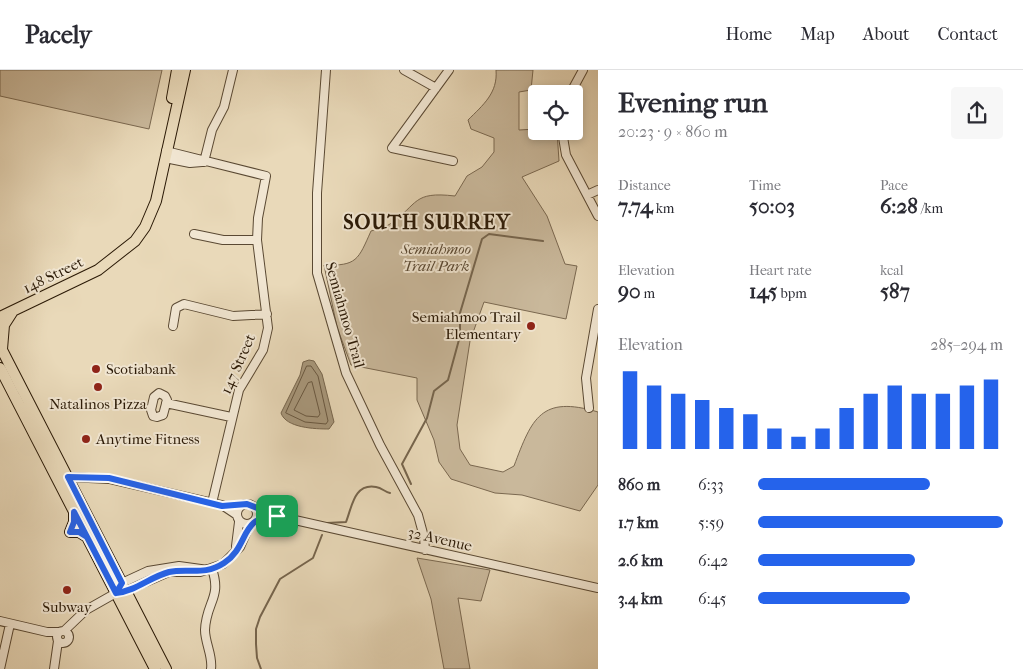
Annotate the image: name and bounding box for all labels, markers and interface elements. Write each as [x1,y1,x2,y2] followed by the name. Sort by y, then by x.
[25,21,92,49] text: Pacely
[725,24,772,45] text: Home
[800,24,835,45] text: Map
[863,24,909,45] text: About
[937,24,998,45] text: Contact
[528,85,583,140] map controls
[528,85,583,140] button: locate
[618,86,768,119] text: Evening run
[951,87,1003,139] button: share
[618,122,728,141] text: 20:23 · 9 × 860 m
[618,177,671,194] text: Distance
[749,177,781,194] text: Time
[880,177,908,194] text: Pace
[618,194,653,218] text: 7.74
[749,194,795,218] text: 50:03
[880,194,918,218] text: 6:28
[653,200,674,217] text: km
[918,200,943,217] text: /km
[343,211,511,234] district label: SOUTH SURREY
[400,240,471,275] park label: Semiahmoo Trail Park
[20,252,87,297] street label: 148 Street
[321,260,369,370] street label: Semiahmoo Trail
[618,262,675,279] text: Elevation
[749,262,812,279] text: Heart rate
[880,262,904,279] text: kcal
[618,279,641,303] text: 90
[749,279,777,303] text: 145
[880,279,910,303] text: 587
[641,285,655,302] text: m
[777,285,807,302] text: bpm
[412,308,522,343] place label: Semiahmoo Trail Elementary
[525,320,537,332] marker: Semiahmoo Trail Elementary
[217,331,259,397] street label: 147 Street
[618,335,683,354] text: Elevation
[930,335,1003,354] text: 285–294 m
[106,360,176,378] place label: Scotiabank
[90,363,102,375] marker: Scotiabank
[92,381,104,393] marker: Natalinos Pizza
[49,395,148,413] place label: Natalinos Pizza
[95,430,200,448] place label: Anytime Fitness
[80,433,92,445] marker: Anytime Fitness
[618,475,660,494] text: 860 m
[698,475,724,494] text: 6:33
[256,495,298,537] pin
[263,502,291,530] icon: arrive
[618,513,659,532] text: 1.7 km
[698,513,724,532] text: 5:59
[406,523,474,555] street label: 32 Avenue
[618,551,663,570] text: 2.6 km
[698,551,728,570] text: 6:42
[61,584,73,596] marker: Subway
[618,589,662,608] text: 3.4 km
[698,589,726,608] text: 6:45
[42,598,93,616] place label: Subway

